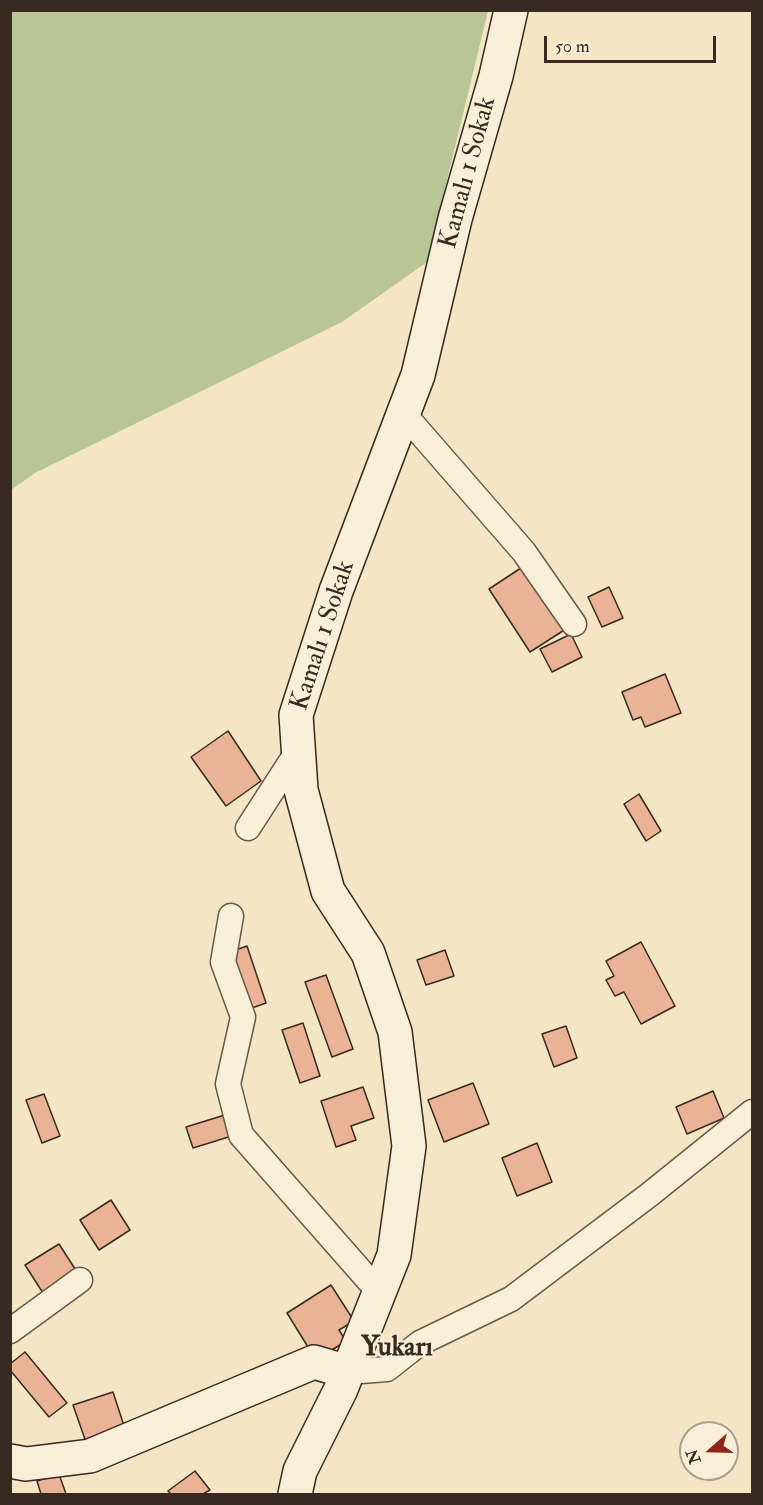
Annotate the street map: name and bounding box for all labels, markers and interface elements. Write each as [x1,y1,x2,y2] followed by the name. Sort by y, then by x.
[547,24,720,62] scale bar
[555,35,590,58] text: 50 m
[434,94,504,252] street label: Kamalı 1 Sokak
[285,557,363,715] street label: Kamalı 1 Sokak
[361,1333,433,1365] district label: Yukarı
[679,1421,739,1481] north arrow
[682,1446,706,1467] text: N

